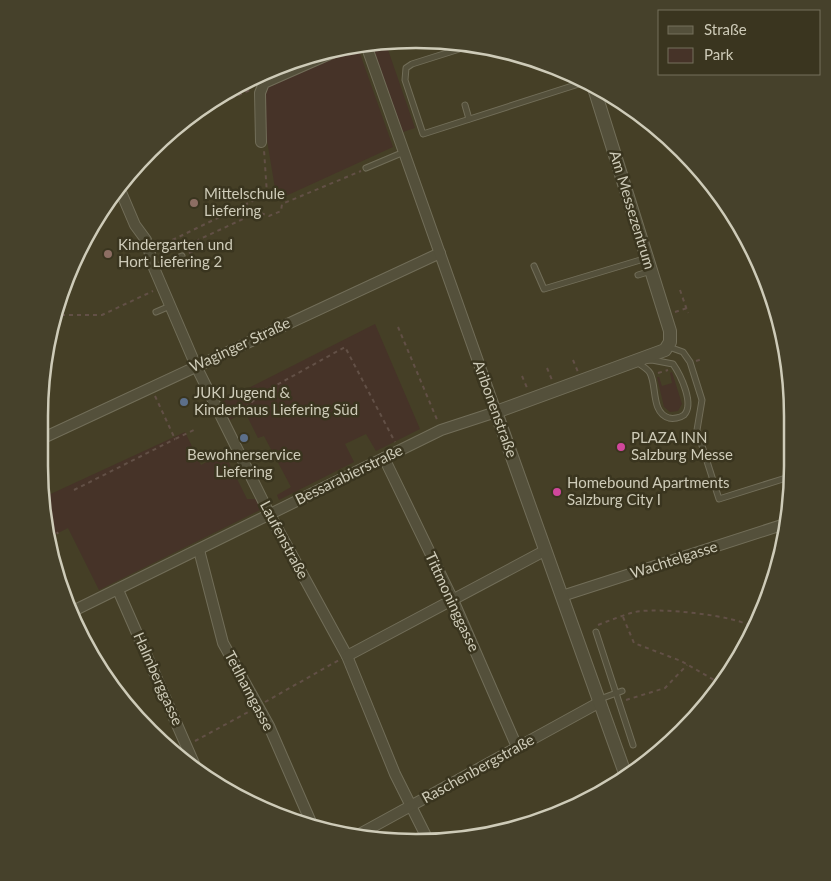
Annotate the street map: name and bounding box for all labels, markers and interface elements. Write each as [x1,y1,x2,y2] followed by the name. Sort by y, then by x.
[658,10,821,75] legend
[704,20,747,38] text: Straße
[704,45,734,63] text: Park
[606,148,660,271] street label: Am Messezentrum
[204,184,285,219] place label: Mittelschule Liefering
[188,197,200,209] marker: Mittelschule Liefering
[118,235,233,270] place label: Kindergarten und Hort Liefering 2
[102,248,114,260] marker: Kindergarten und Hort Liefering 2
[186,313,293,375] street label: Waginger Straße
[470,358,522,460] street label: Aribonenstraße
[194,383,358,418] place label: JUKI Jugend & Kinderhaus Liefering Süd
[178,396,190,408] marker: JUKI Jugend & Kinderhaus Liefering Süd
[631,428,733,463] place label: PLAZA INN Salzburg Messe
[238,432,250,444] marker: Bewohnerservice Liefering
[292,440,405,508] street label: Bessarabierstraße
[615,441,627,453] marker: PLAZA INN Salzburg Messe
[187,445,301,480] place label: Bewohnerservice Liefering
[567,473,730,508] place label: Homebound Apartments Salzburg City I
[551,486,563,498] marker: Homebound Apartments Salzburg City I
[257,497,313,582] street label: Laufenstraße
[628,536,720,582] street label: Wachtelgasse
[422,549,484,654] street label: Tittmoninggasse
[130,629,188,728] street label: Halmberggasse
[221,647,279,734] street label: Tetlhamgasse
[418,730,537,806] street label: Raschenbergstraße

